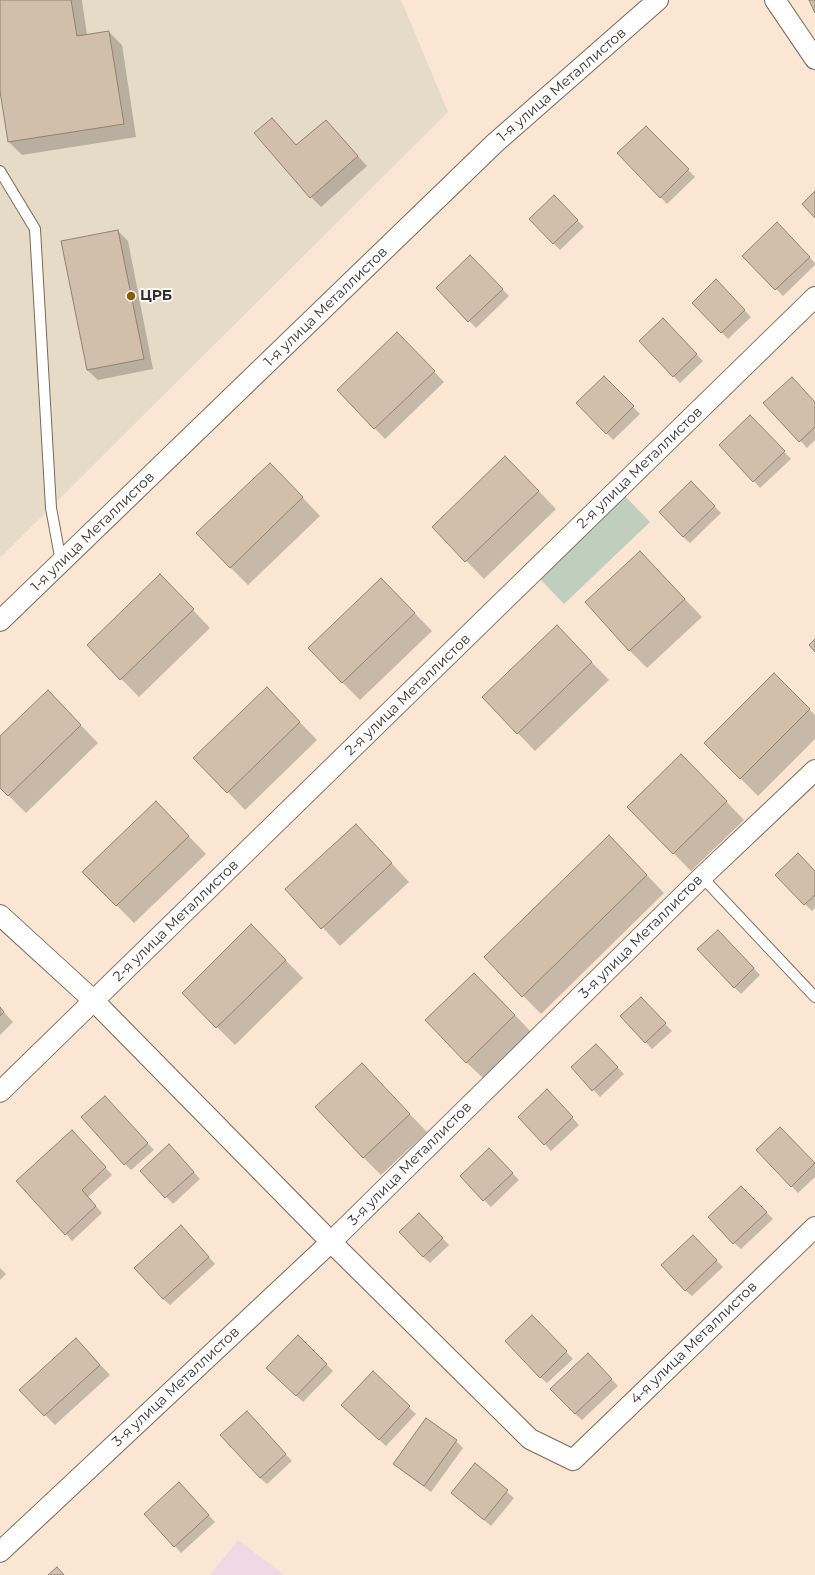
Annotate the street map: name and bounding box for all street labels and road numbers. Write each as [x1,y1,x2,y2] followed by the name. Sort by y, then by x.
[494,25,630,145] street label: 1-я улица Металлистов
[261,244,391,370] street label: 1-я улица Металлистов
[574,404,706,532] street label: 2-я улица Металлистов
[28,469,158,595] street label: 1-я улица Металлистов
[342,631,474,759] street label: 2-я улица Металлистов
[110,857,242,985] street label: 2-я улица Металлистов
[576,872,706,1002] street label: 3-я улица Металлистов
[345,1099,475,1229] street label: 3-я улица Металлистов
[627,1278,761,1408] street label: 4-я улица Металлистов
[109,1324,243,1450] street label: 3-я улица Металлистов

